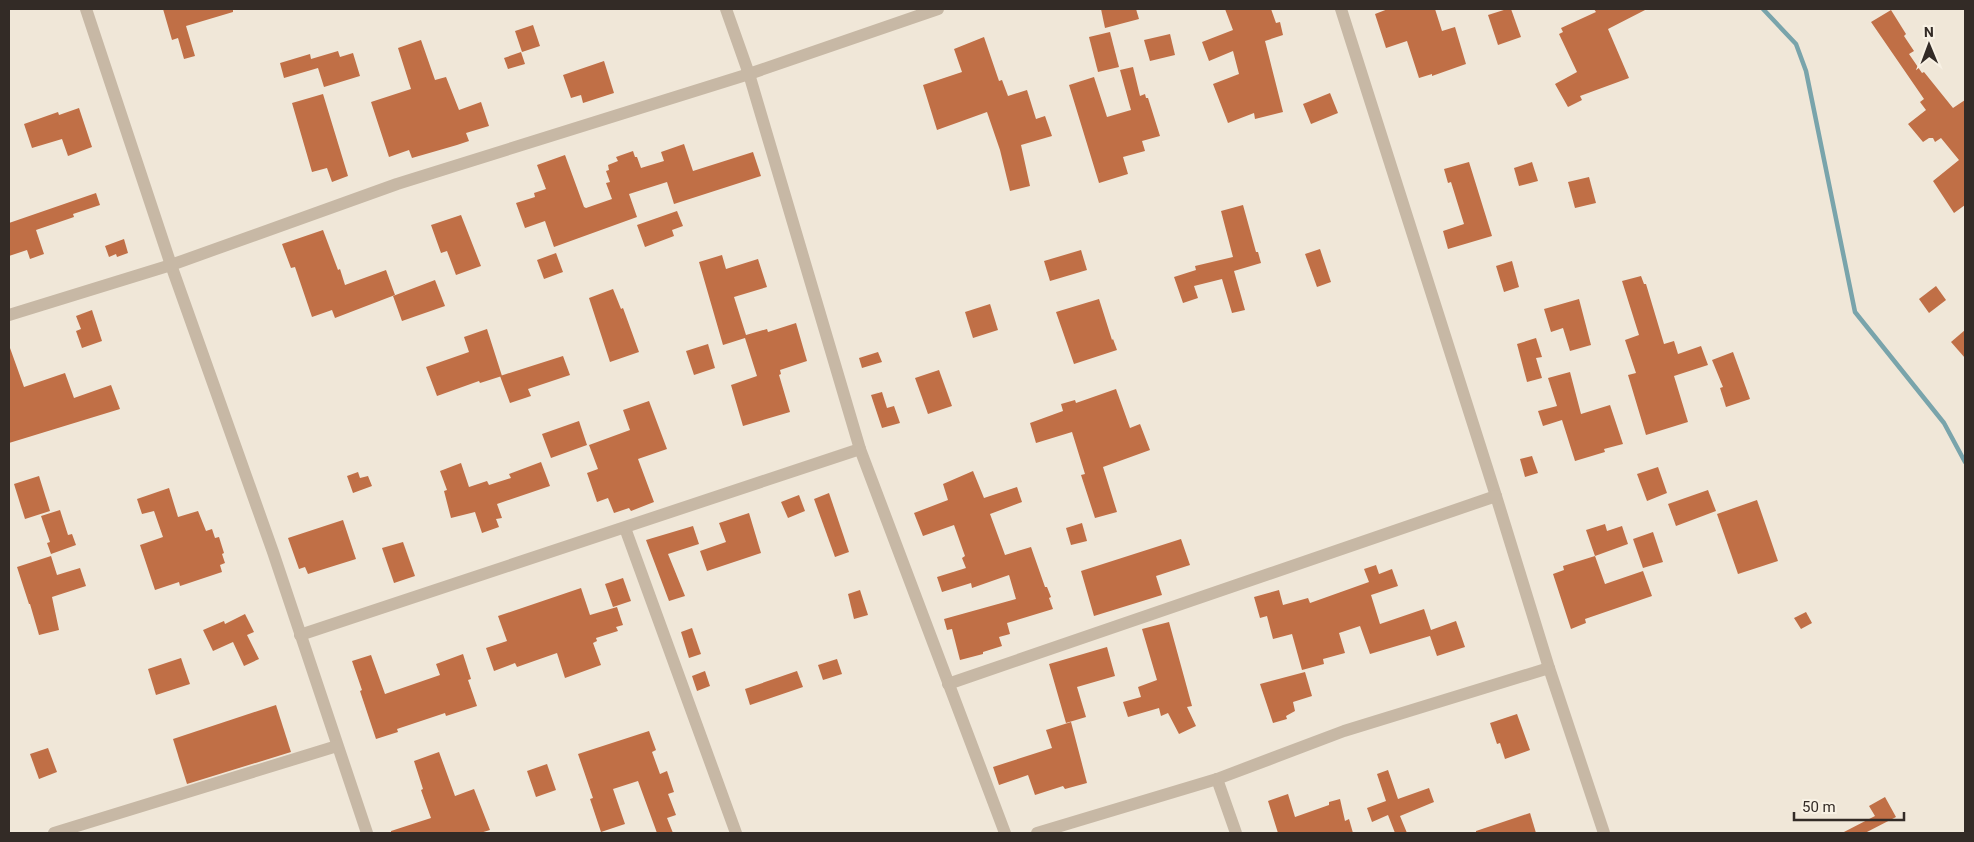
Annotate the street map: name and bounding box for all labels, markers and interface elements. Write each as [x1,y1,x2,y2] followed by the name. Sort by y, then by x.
[1904,20,1954,70] north arrow
[1924,24,1934,40] text: N
[1794,790,1904,822] scale bar
[1802,798,1836,816] text: 50 m

